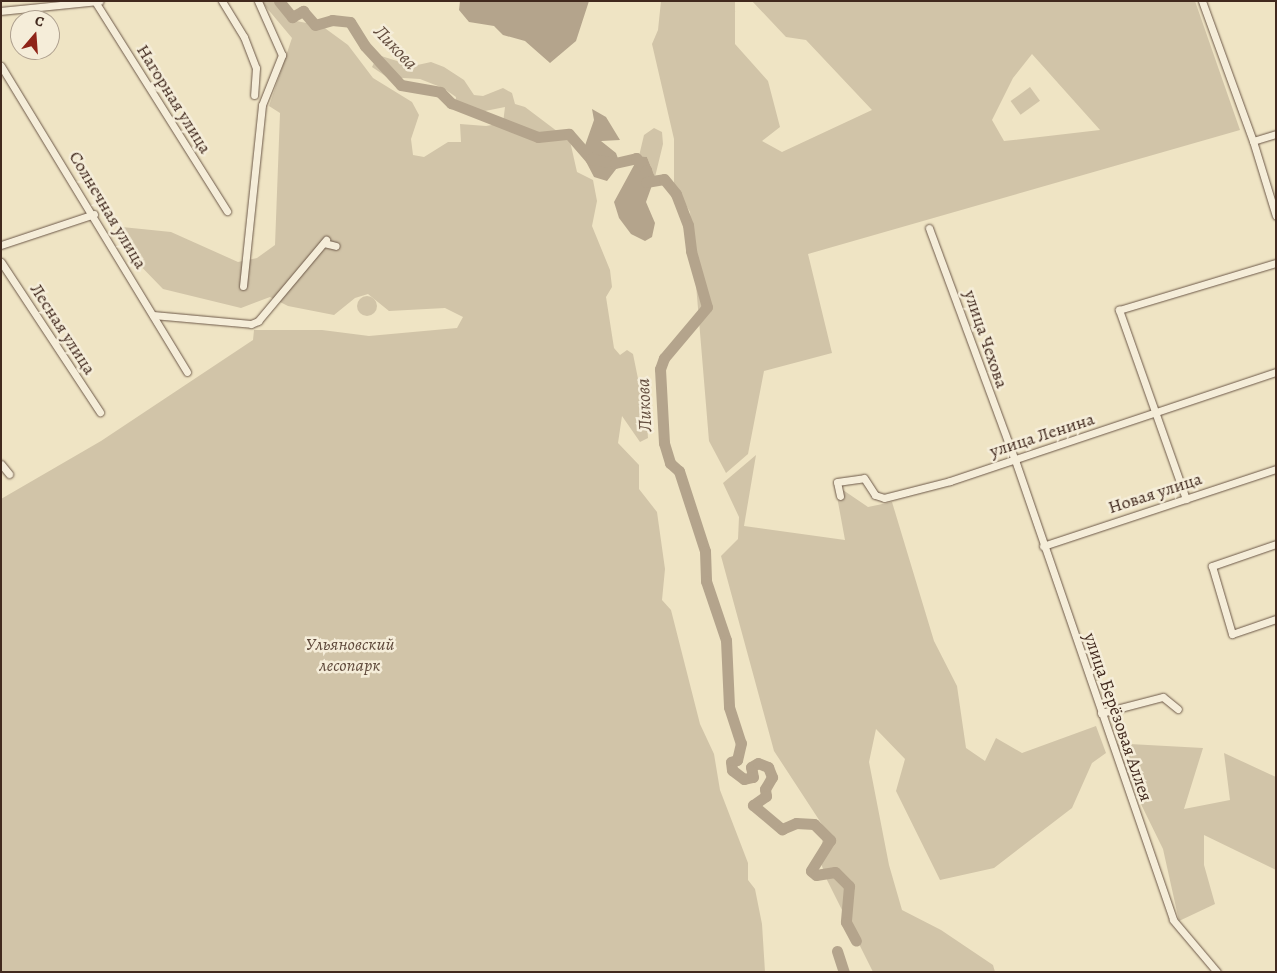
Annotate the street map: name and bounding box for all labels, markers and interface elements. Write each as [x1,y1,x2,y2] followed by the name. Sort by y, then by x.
[10,10,60,60] north arrow
[32,11,47,32] text: С
[368,21,422,75] water label: Ликова
[132,40,216,158] street label: Нагорная улица
[64,147,152,273] street label: Солнечная улица
[26,279,100,379] street label: Лесная улица
[959,287,1013,391] street label: улица Чехова
[632,378,658,432] water label: Ликова
[987,408,1097,462] street label: улица Ленина
[1105,468,1205,518] street label: Новая улица
[1079,630,1157,804] street label: улица Берёзовая Аллея
[306,634,394,676] park label: Ульяновский лесопарк

